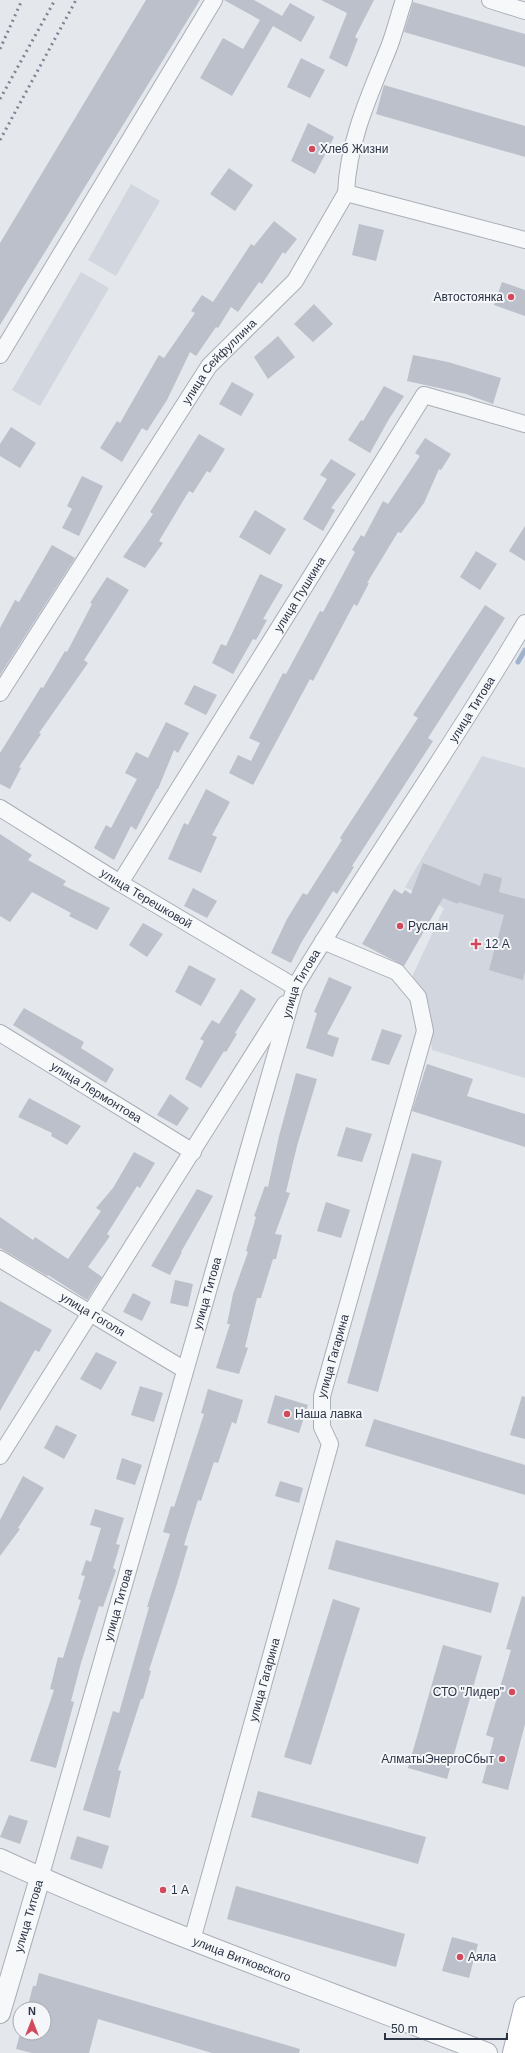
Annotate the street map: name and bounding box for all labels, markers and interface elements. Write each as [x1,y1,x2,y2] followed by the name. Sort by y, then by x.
[320,142,388,156] place label: Хлеб Жизни
[307,144,317,154] marker: Хлеб Жизни
[434,290,503,304] place label: Автостоянка
[506,292,516,302] marker: Автостоянка
[179,316,260,407] street label: улица Сейфуллина
[271,554,329,635] street label: улица Пушкина
[446,674,498,745] street label: улица Титова
[98,866,195,931] street label: улица Терешковой
[408,919,448,933] place label: Руслан
[395,921,405,931] marker: Руслан
[485,937,510,951] place label: 12 А
[470,938,482,950] marker: 12 А
[279,947,323,1020] street label: улица Титова
[48,1059,144,1126] street label: улица Лермонтова
[190,1255,224,1331] street label: улица Титова
[58,1290,127,1339] street label: улица Гоголя
[315,1312,352,1400] street label: улица Гагарина
[295,1407,363,1421] place label: Наша лавка
[282,1409,292,1419] marker: Наша лавка
[101,1567,135,1643] street label: улица Титова
[246,1636,283,1723] street label: улица Гагарина
[433,1685,504,1699] place label: СТО "Лидер"
[507,1687,517,1697] marker: СТО "Лидер"
[381,1752,494,1766] place label: АлматыЭнергоСбыт
[497,1754,507,1764] marker: АлматыЭнергоСбыт
[11,1878,46,1954] street label: улица Титова
[171,1883,189,1897] place label: 1 А
[158,1885,168,1895] marker: 1 А
[191,1934,293,1985] street label: улица Витковского
[468,1950,497,1964] place label: Аяла
[455,1952,465,1962] marker: Аяла
[12,2001,52,2041] north arrow
[28,2005,36,2017] text: N
[385,2015,507,2041] scale bar
[391,2022,418,2036] text: 50 m

